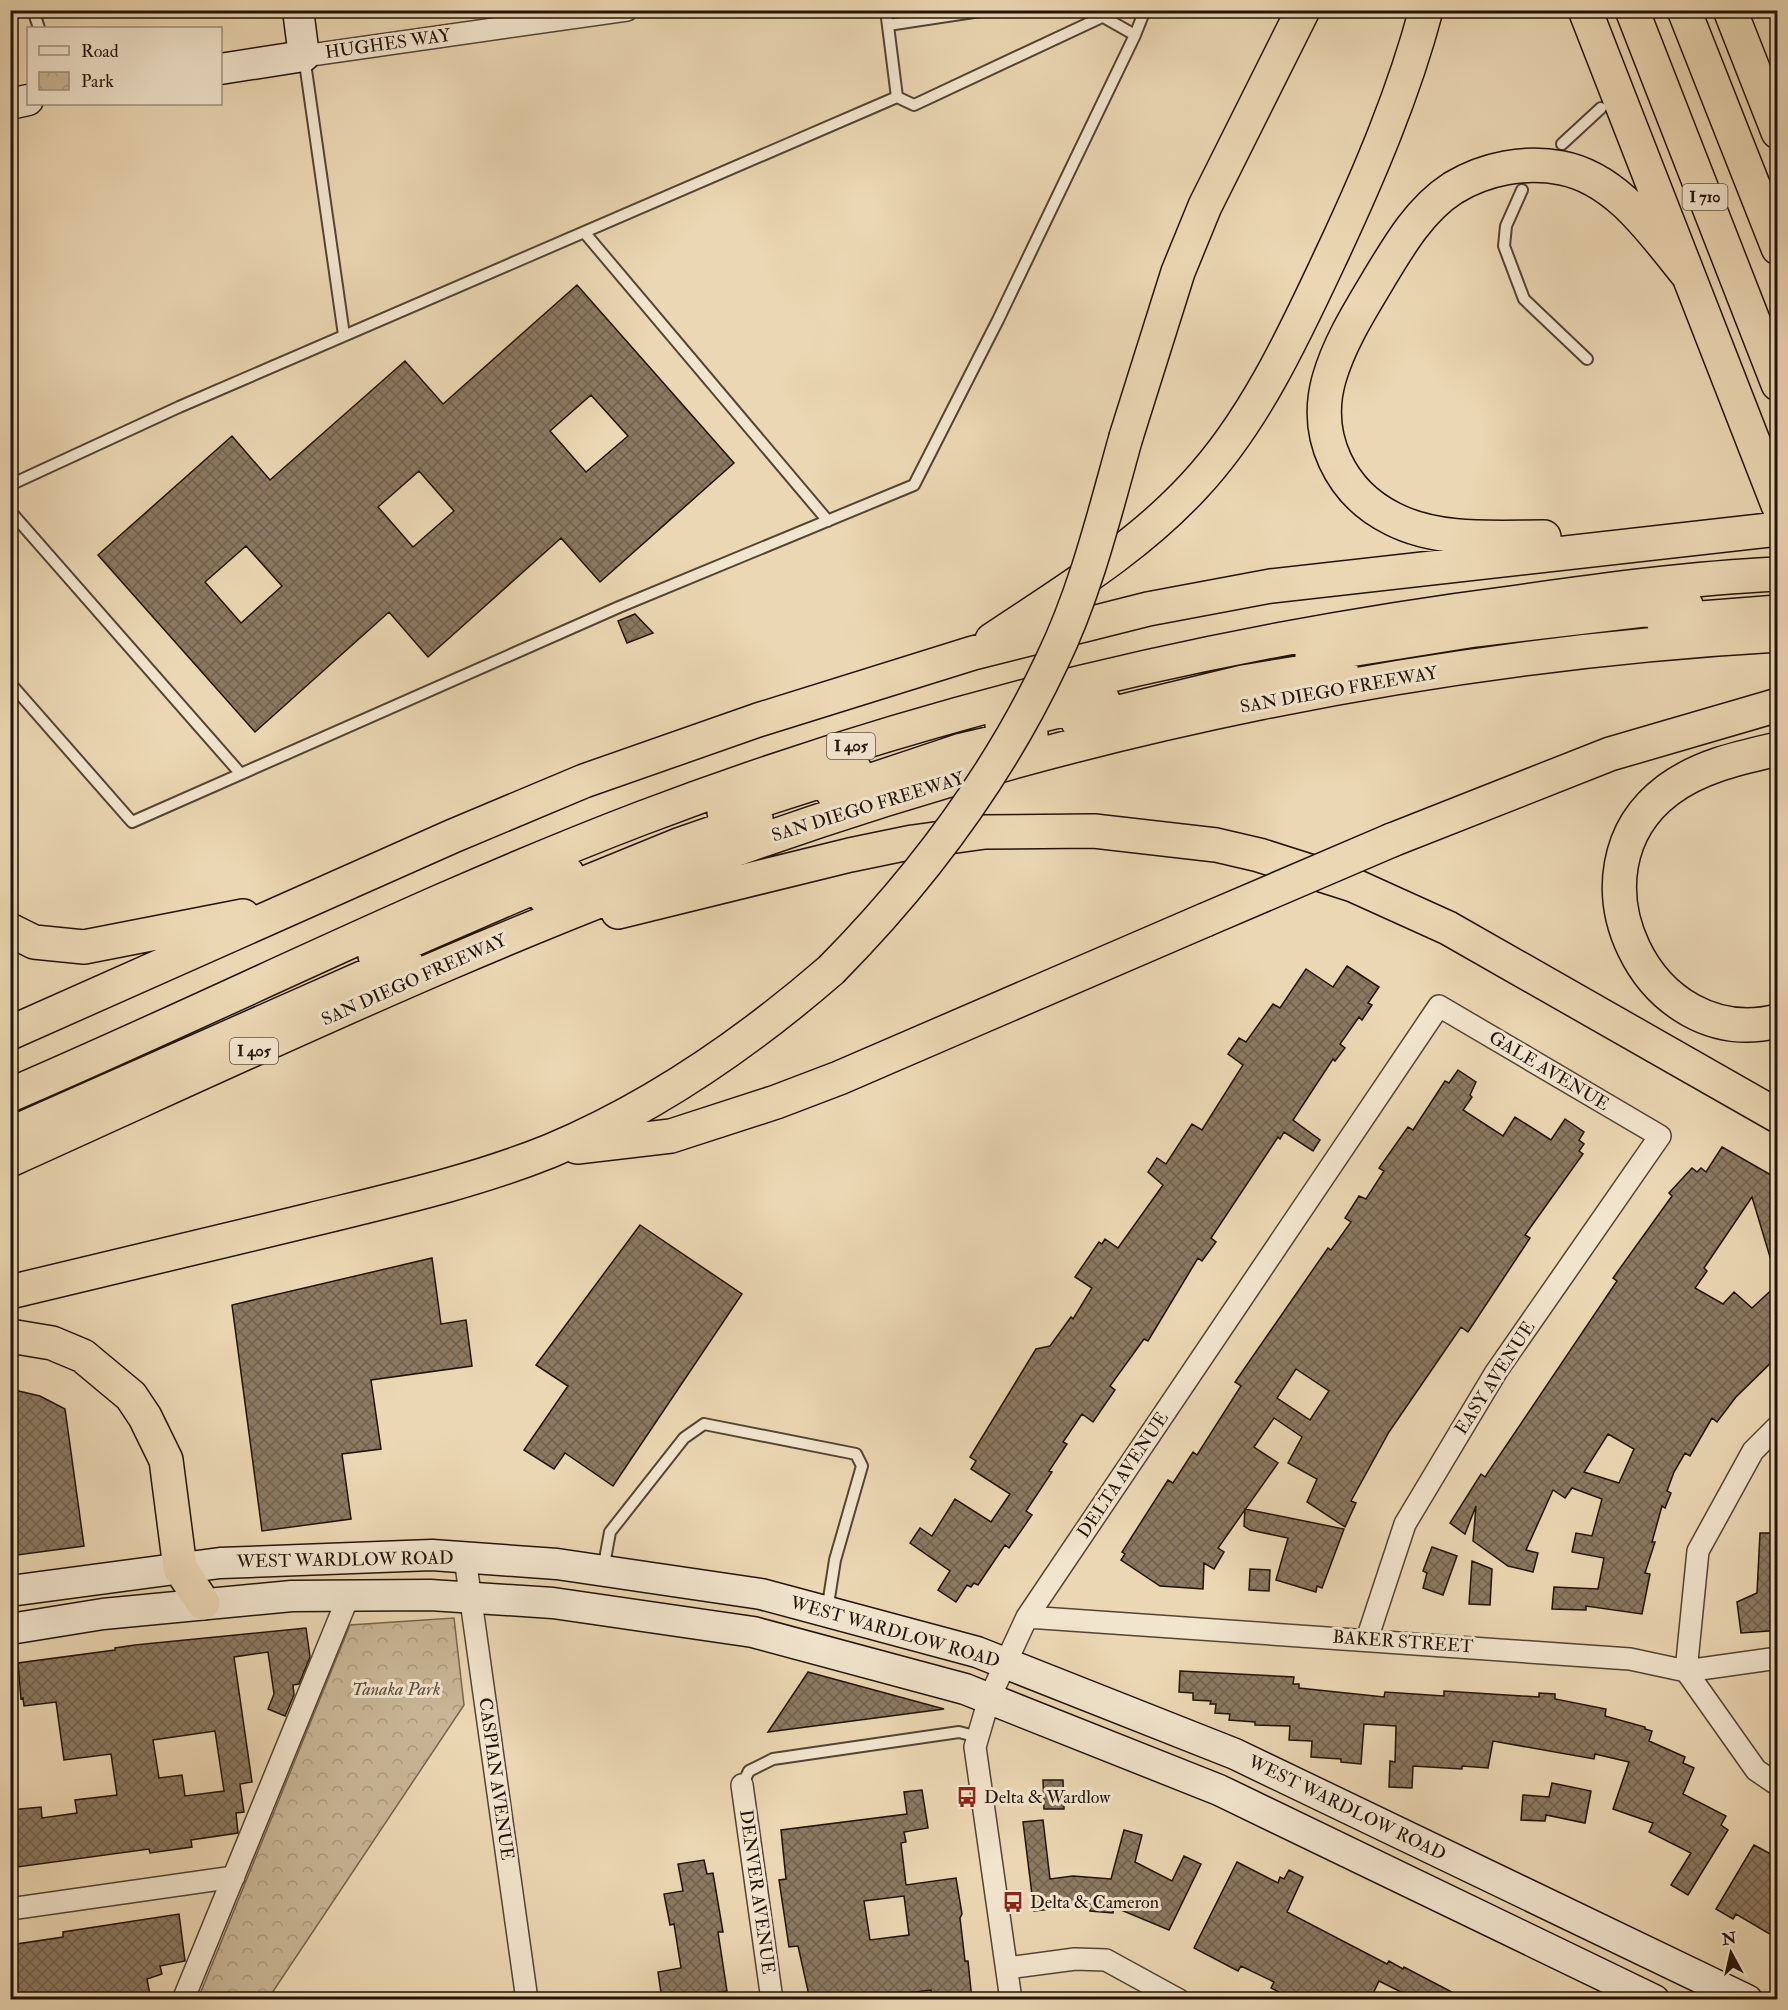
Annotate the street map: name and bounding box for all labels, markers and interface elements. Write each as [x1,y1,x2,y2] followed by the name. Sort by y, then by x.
[324,24,453,64] street label: HUGHES WAY
[27,27,222,105] legend
[81,40,119,63] text: Road
[81,70,114,93] text: Park
[1682,184,1728,210] road number: I 710
[1238,661,1440,719] street label: SAN DIEGO FREEWAY
[827,733,875,759] road number: I 405
[769,767,968,847] street label: SAN DIEGO FREEWAY
[318,929,511,1031] street label: SAN DIEGO FREEWAY
[1485,1026,1613,1116] street label: GALE AVENUE
[230,1038,278,1064] road number: I 405
[1450,1317,1540,1439] street label: EASY AVENUE
[1072,1407,1174,1543] street label: DELTA AVENUE
[235,1547,454,1573] street label: WEST WARDLOW ROAD
[787,1591,1002,1673] street label: WEST WARDLOW ROAD
[1332,1626,1475,1658] street label: BAKER STREET
[352,1678,440,1701] park label: Tanaka Park
[473,1696,519,1862] street label: CASPIAN AVENUE
[1244,1750,1450,1866] street label: WEST WARDLOW ROAD
[955,1785,979,1809] bus stop icon: Delta & Wardlow
[984,1786,1111,1809] place label: Delta & Wardlow
[734,1808,780,1976] street label: DENVER AVENUE
[1001,1890,1025,1914] bus stop icon: Delta & Cameron
[1030,1891,1159,1914] place label: Delta & Cameron
[1701,1923,1761,1983] north arrow
[1720,1928,1738,1950] text: N

